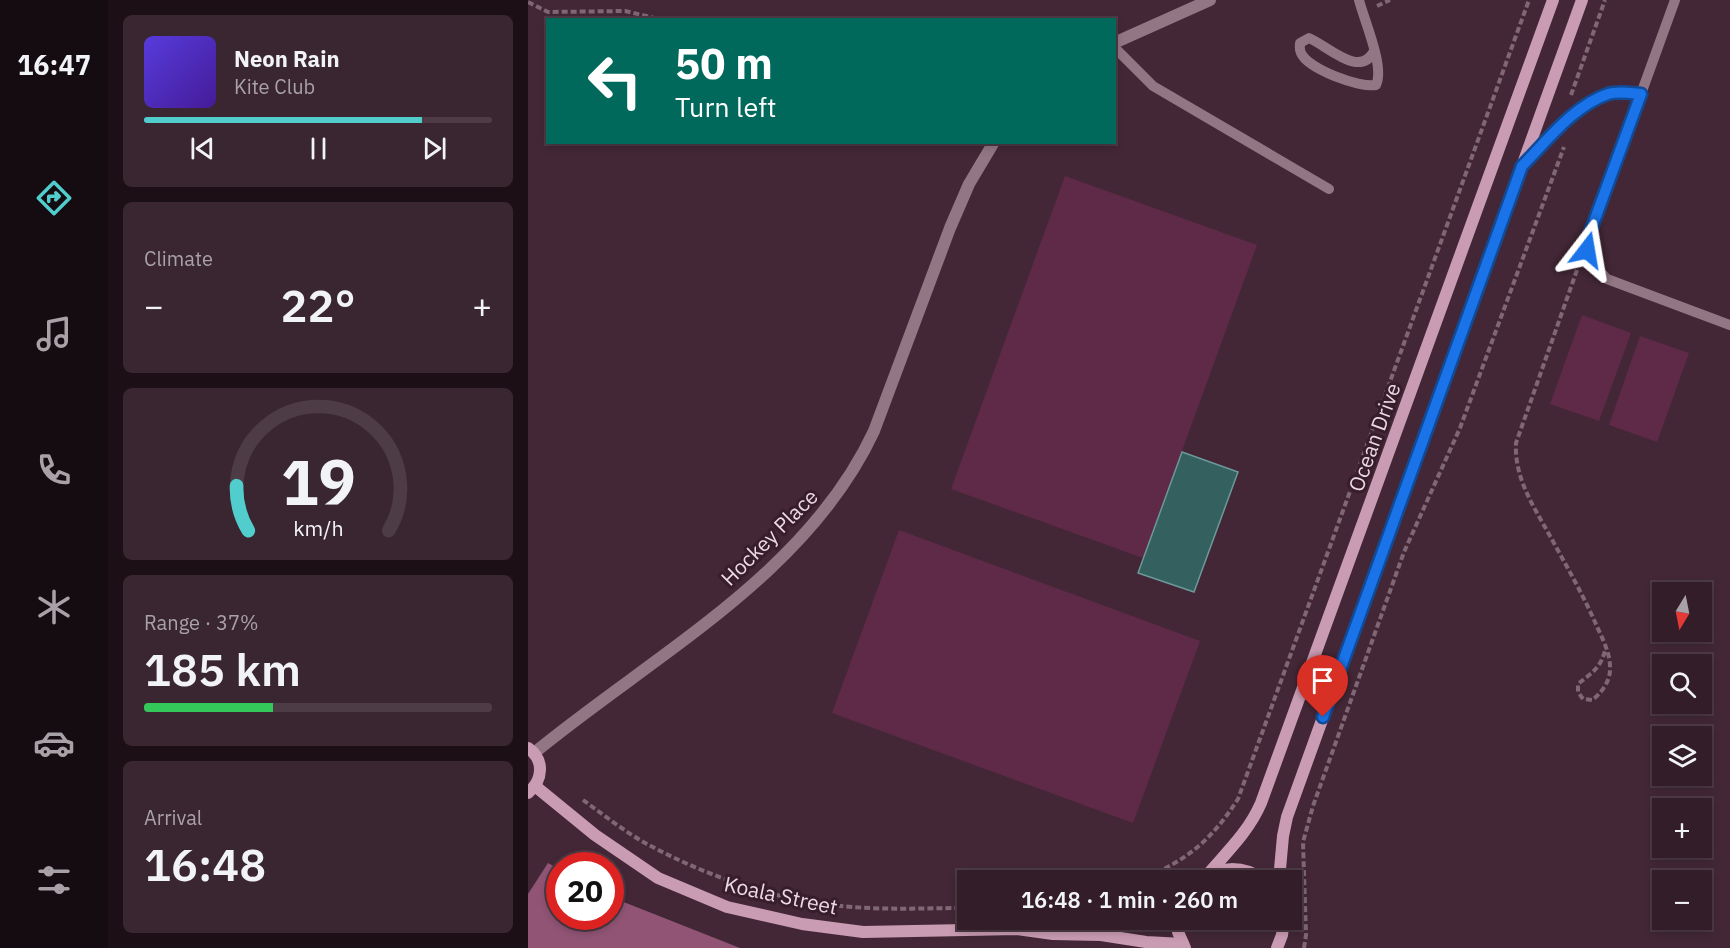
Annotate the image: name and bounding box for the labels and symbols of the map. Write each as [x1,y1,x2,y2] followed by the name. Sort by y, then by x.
[1555,218,1619,282] position arrow
[1341,379,1407,495] street label: Ocean Drive
[714,482,824,592] street label: Hockey Place
[1652,582,1712,642] north arrow
[1297,655,1348,717] pin
[546,852,624,930] speed limit sign: 20
[722,869,840,921] street label: Koala Street

